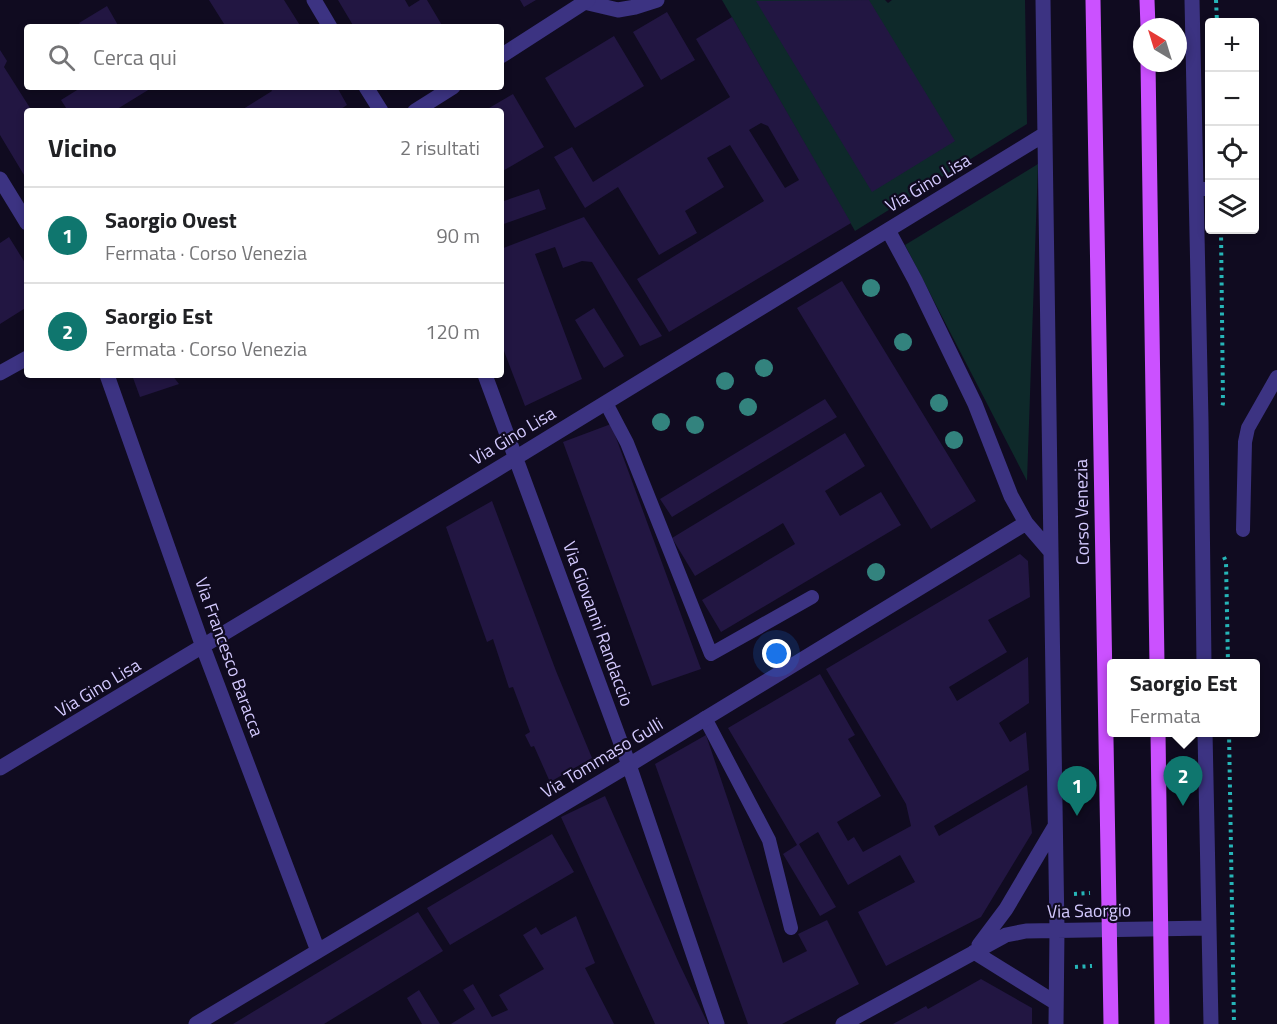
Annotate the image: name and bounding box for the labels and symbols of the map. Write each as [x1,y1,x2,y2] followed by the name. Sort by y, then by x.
[1133,18,1187,72] north arrow
[880,146,976,219] street label: Via Gino Lisa
[465,399,561,472] street label: Via Gino Lisa
[1067,459,1096,565] street label: Corso Venezia
[556,538,641,710] street label: Via Giovanni Randaccio
[188,573,271,740] street label: Via Francesco Baracca
[762,639,791,668] your location
[50,651,146,724] street label: Via Gino Lisa
[535,710,668,805] street label: Via Tommaso Gulli
[1164,756,1202,806] pin: 2
[1058,766,1096,816] pin: 1
[1047,896,1131,925] street label: Via Saorgio

